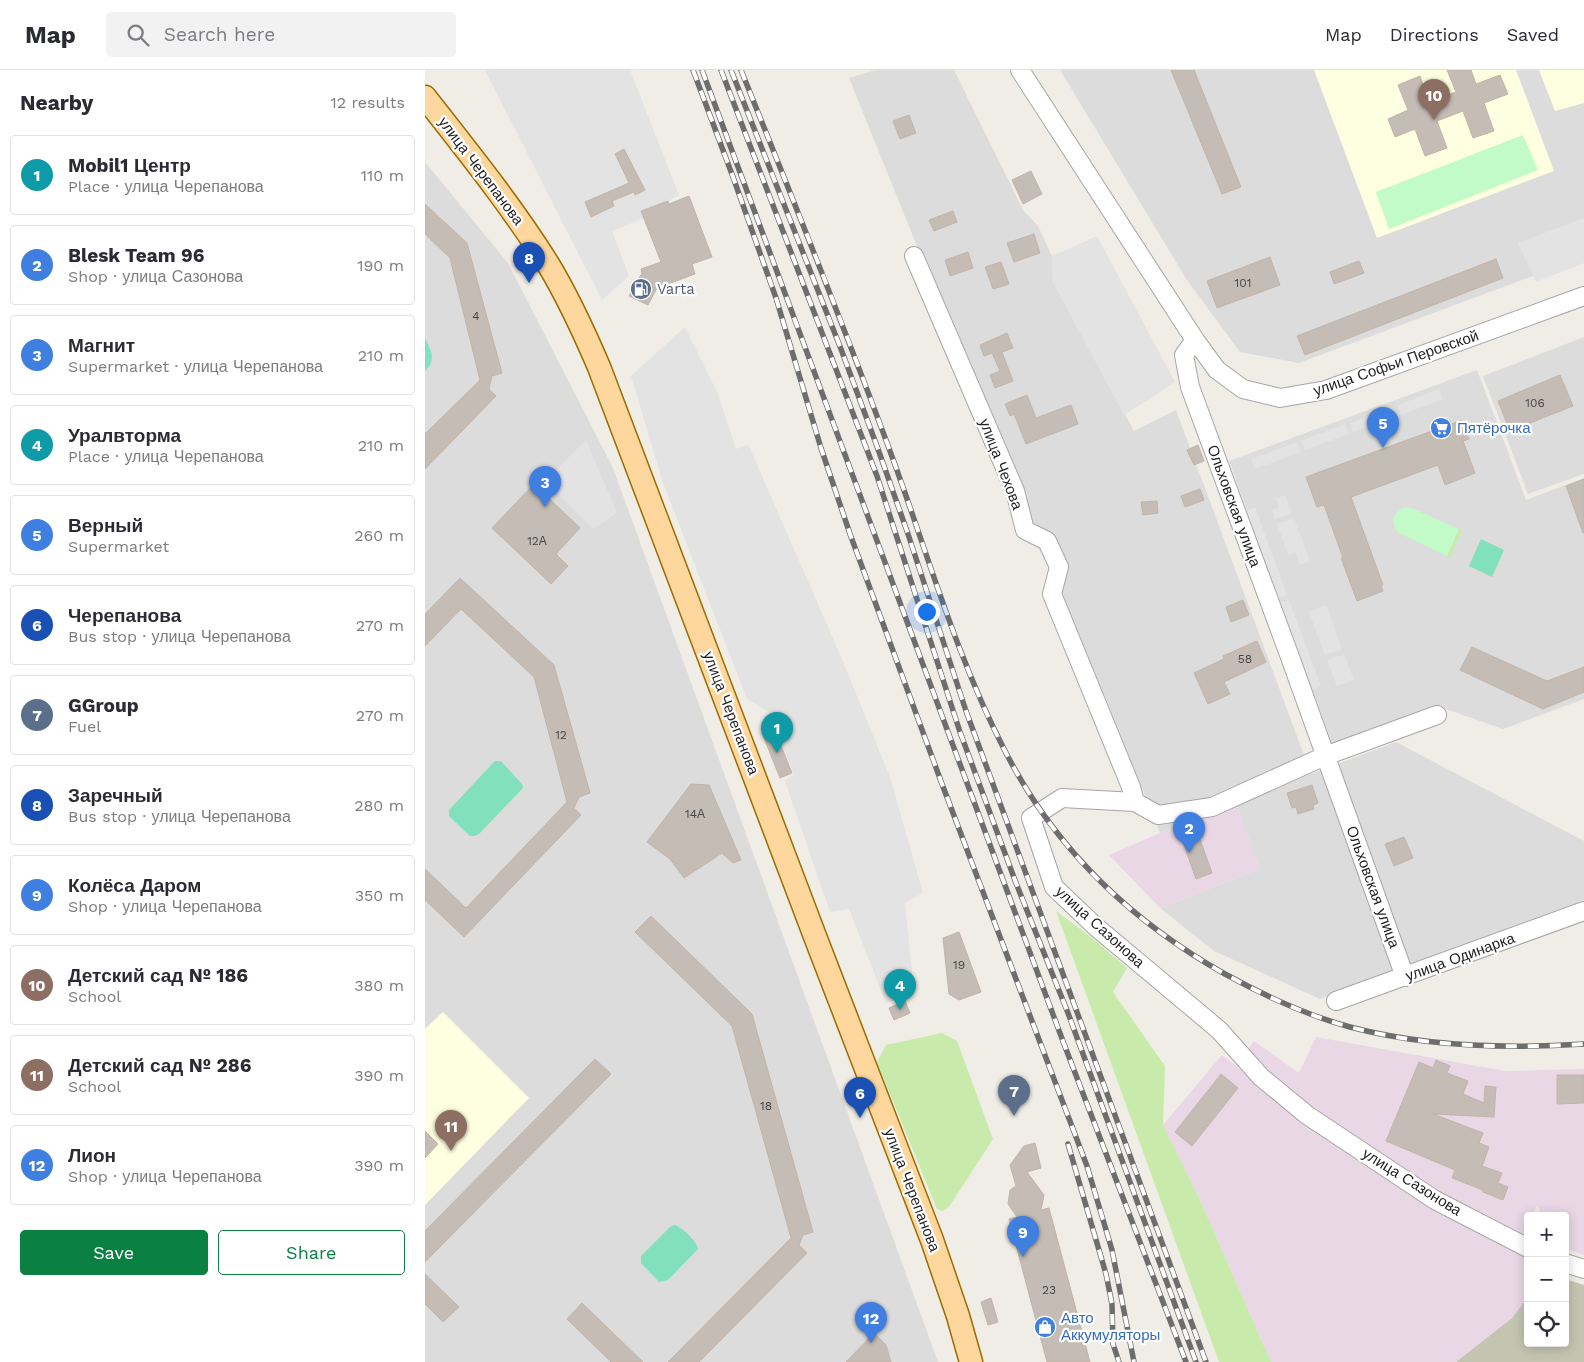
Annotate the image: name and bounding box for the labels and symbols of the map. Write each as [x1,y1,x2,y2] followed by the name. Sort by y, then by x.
[1418,79,1450,120] pin: 10
[435,113,528,229] street label: улица Черепанова
[513,242,545,283] pin: 8
[1235,276,1251,290] house number: 101
[629,277,653,301] fuel station icon: Varta
[657,280,695,298] place label: Varta
[472,309,480,323] house number: 4
[1311,326,1481,400] street label: улица Софьи Перовской
[1525,396,1545,410] house number: 106
[1367,407,1399,448] pin: 5
[975,416,1027,513] street label: улица Чехова
[1429,416,1453,440] supermarket icon: Пятёрочка
[1457,419,1531,437] place label: Пятёрочка
[1204,442,1265,570] street label: Ольховская улица
[529,466,561,507] pin: 3
[527,534,547,548] house number: 12А
[914,599,940,625] your location
[699,649,763,778] street label: улица Черепанова
[1238,652,1252,666] house number: 58
[761,712,793,753] pin: 1
[555,728,567,742] house number: 12
[685,807,705,821] house number: 14А
[1173,812,1205,853] pin: 2
[1343,823,1404,951] street label: Ольховская улица
[1052,882,1149,972] street label: улица Сазонова
[1403,929,1518,985] street label: улица Одинарка
[953,958,965,972] house number: 19
[884,969,916,1010] pin: 4
[998,1075,1030,1116] pin: 7
[844,1077,876,1118] pin: 6
[760,1099,772,1113] house number: 18
[435,1110,467,1151] pin: 11
[880,1126,944,1255] street label: улица Черепанова
[1359,1144,1465,1220] street label: улица Сазонова
[1007,1216,1039,1257] pin: 9
[1042,1283,1056,1297] house number: 23
[855,1302,887,1343] pin: 12
[1061,1309,1160,1344] place label: Авто Аккумуляторы
[1033,1315,1057,1339] shop icon: Авто Аккумуляторы

